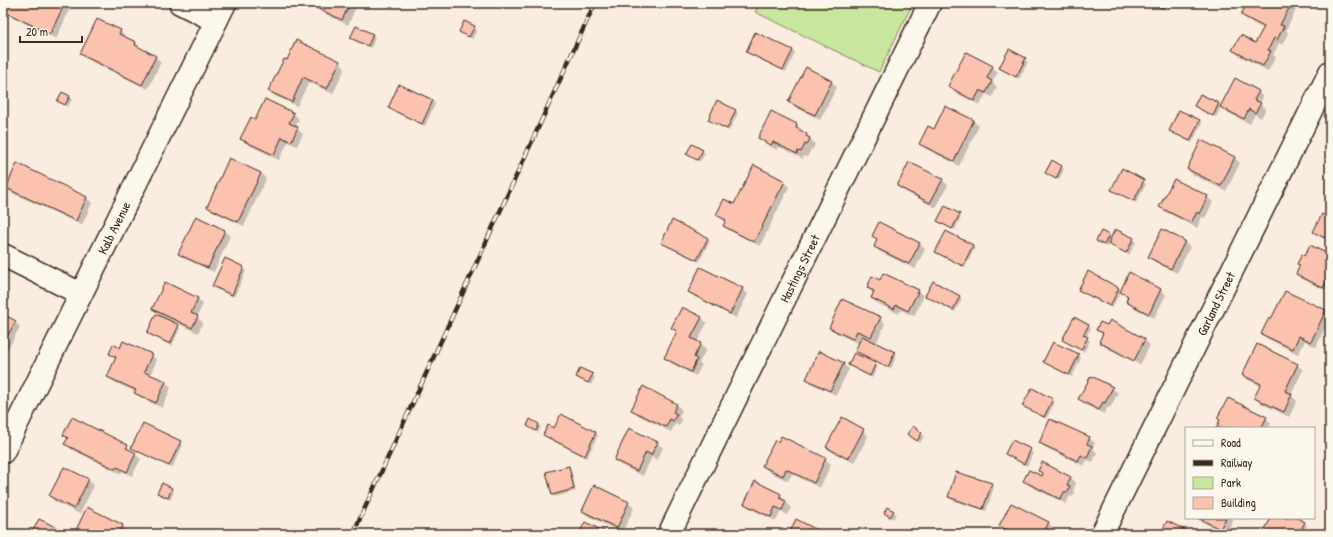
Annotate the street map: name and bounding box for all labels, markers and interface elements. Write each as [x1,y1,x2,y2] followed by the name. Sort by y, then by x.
[20,18,82,44] scale bar
[26,23,48,40] text: 20 m
[93,198,134,257] street label: Kalb Avenue
[775,231,824,305] street label: Hastings Street
[1192,268,1239,339] street label: Garland Street
[1185,427,1315,519] legend
[1221,434,1241,451] text: Road
[1221,454,1252,471] text: Railway
[1221,474,1241,491] text: Park
[1221,494,1256,511] text: Building

